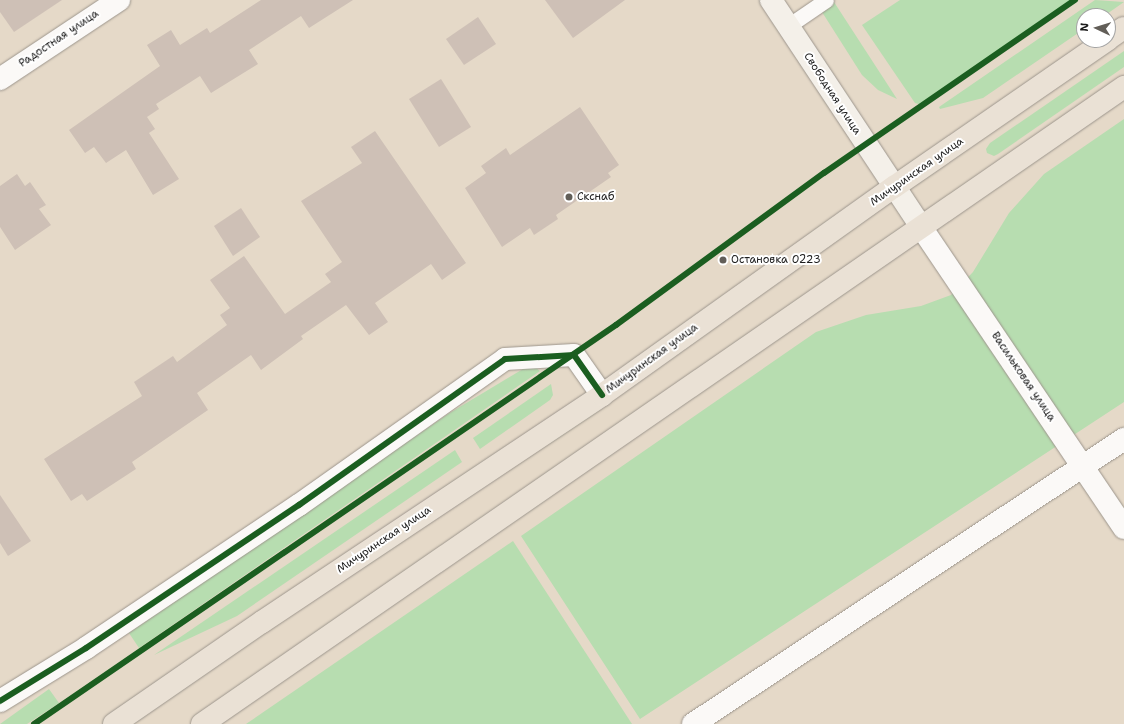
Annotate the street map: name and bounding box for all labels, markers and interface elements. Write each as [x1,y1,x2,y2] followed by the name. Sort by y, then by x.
[17,7,101,71] street label: Радостная улица
[1076,8,1116,48] north arrow
[1077,22,1092,32] text: N
[801,51,863,137] street label: Свободная улица
[868,135,966,209] street label: Мичуринская улица
[577,190,614,204] place label: Скснаб
[564,192,574,202] marker: Скснаб
[731,253,821,267] place label: Остановка 0223
[718,255,728,265] marker: Остановка 0223
[603,321,701,397] street label: Мичуринская улица
[988,330,1058,424] street label: Васильковая улица
[334,504,434,576] street label: Мичуринская улица

